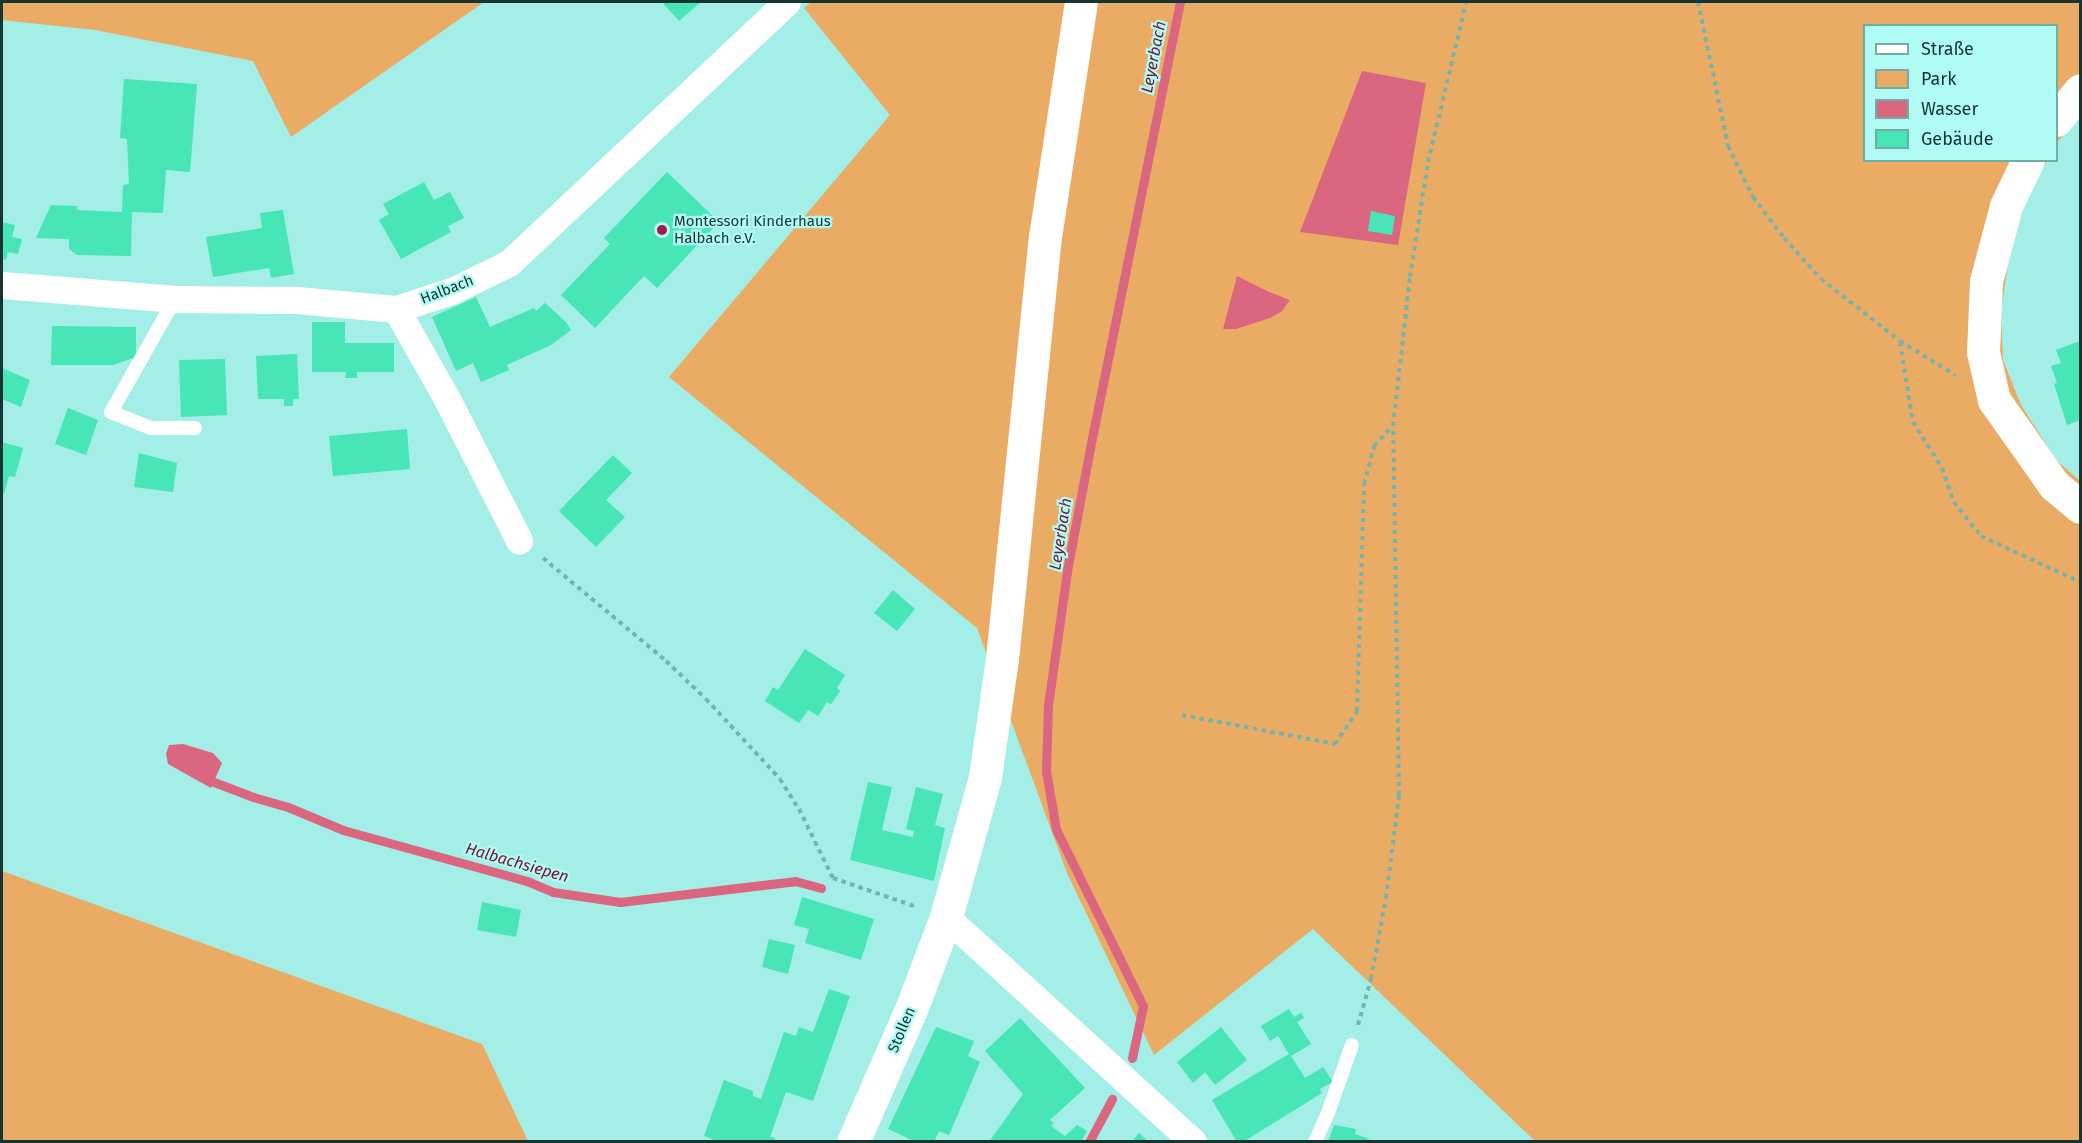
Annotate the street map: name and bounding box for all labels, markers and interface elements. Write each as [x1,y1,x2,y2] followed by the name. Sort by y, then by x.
[1138,19,1170,95] water label: Leyerbach
[1863,24,2058,162] legend
[1921,38,1974,60] text: Straße
[1921,68,1956,90] text: Park
[1921,98,1978,120] text: Wasser
[1921,128,1994,150] text: Gebäude
[674,212,831,247] place label: Montessori Kinderhaus Halbach e.V.
[655,223,669,237] marker: Montessori Kinderhaus Halbach e.V.
[418,272,476,308] street label: Halbach
[1046,496,1076,572] water label: Leyerbach
[463,839,571,887] water label: Halbachsiepen
[884,1004,920,1056] street label: Stollen

